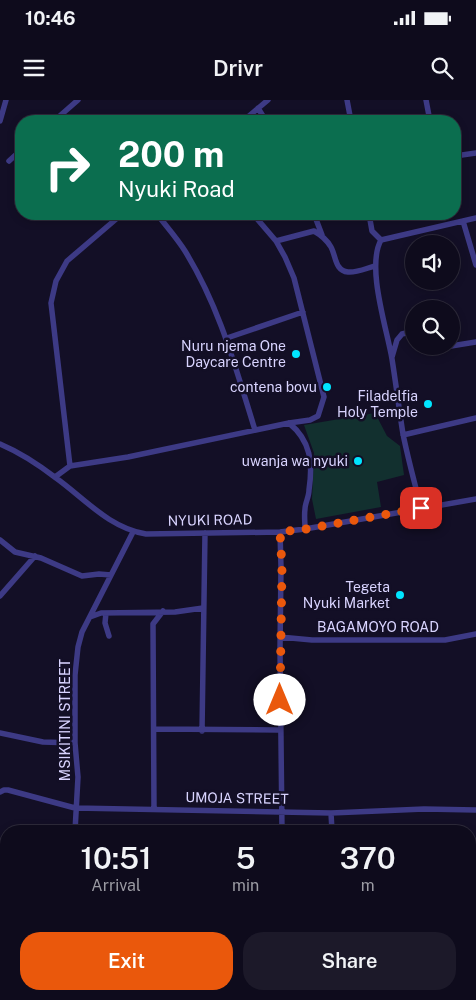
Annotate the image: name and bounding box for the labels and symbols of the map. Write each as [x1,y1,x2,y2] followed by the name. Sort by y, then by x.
[181,338,286,370] place label: Nuru njema One Daycare Centre
[290,348,302,360] marker: Nuru njema One Daycare Centre
[230,379,317,395] place label: contena bovu
[321,381,333,393] marker: contena bovu
[337,388,418,420] place label: Filadelfia Holy Temple
[422,398,434,410] marker: Filadelfia Holy Temple
[242,453,348,469] place label: uwanja wa nyuki
[352,455,364,467] marker: uwanja wa nyuki
[400,487,442,529] pin
[168,511,252,529] street label: NYUKI ROAD
[303,579,390,611] place label: Tegeta Nyuki Market
[394,589,406,601] marker: Tegeta Nyuki Market
[317,619,439,635] street label: BAGAMOYO ROAD
[57,659,73,781] street label: MSIKITINI STREET
[253,673,305,725] position arrow
[185,789,289,807] street label: UMOJA STREET

